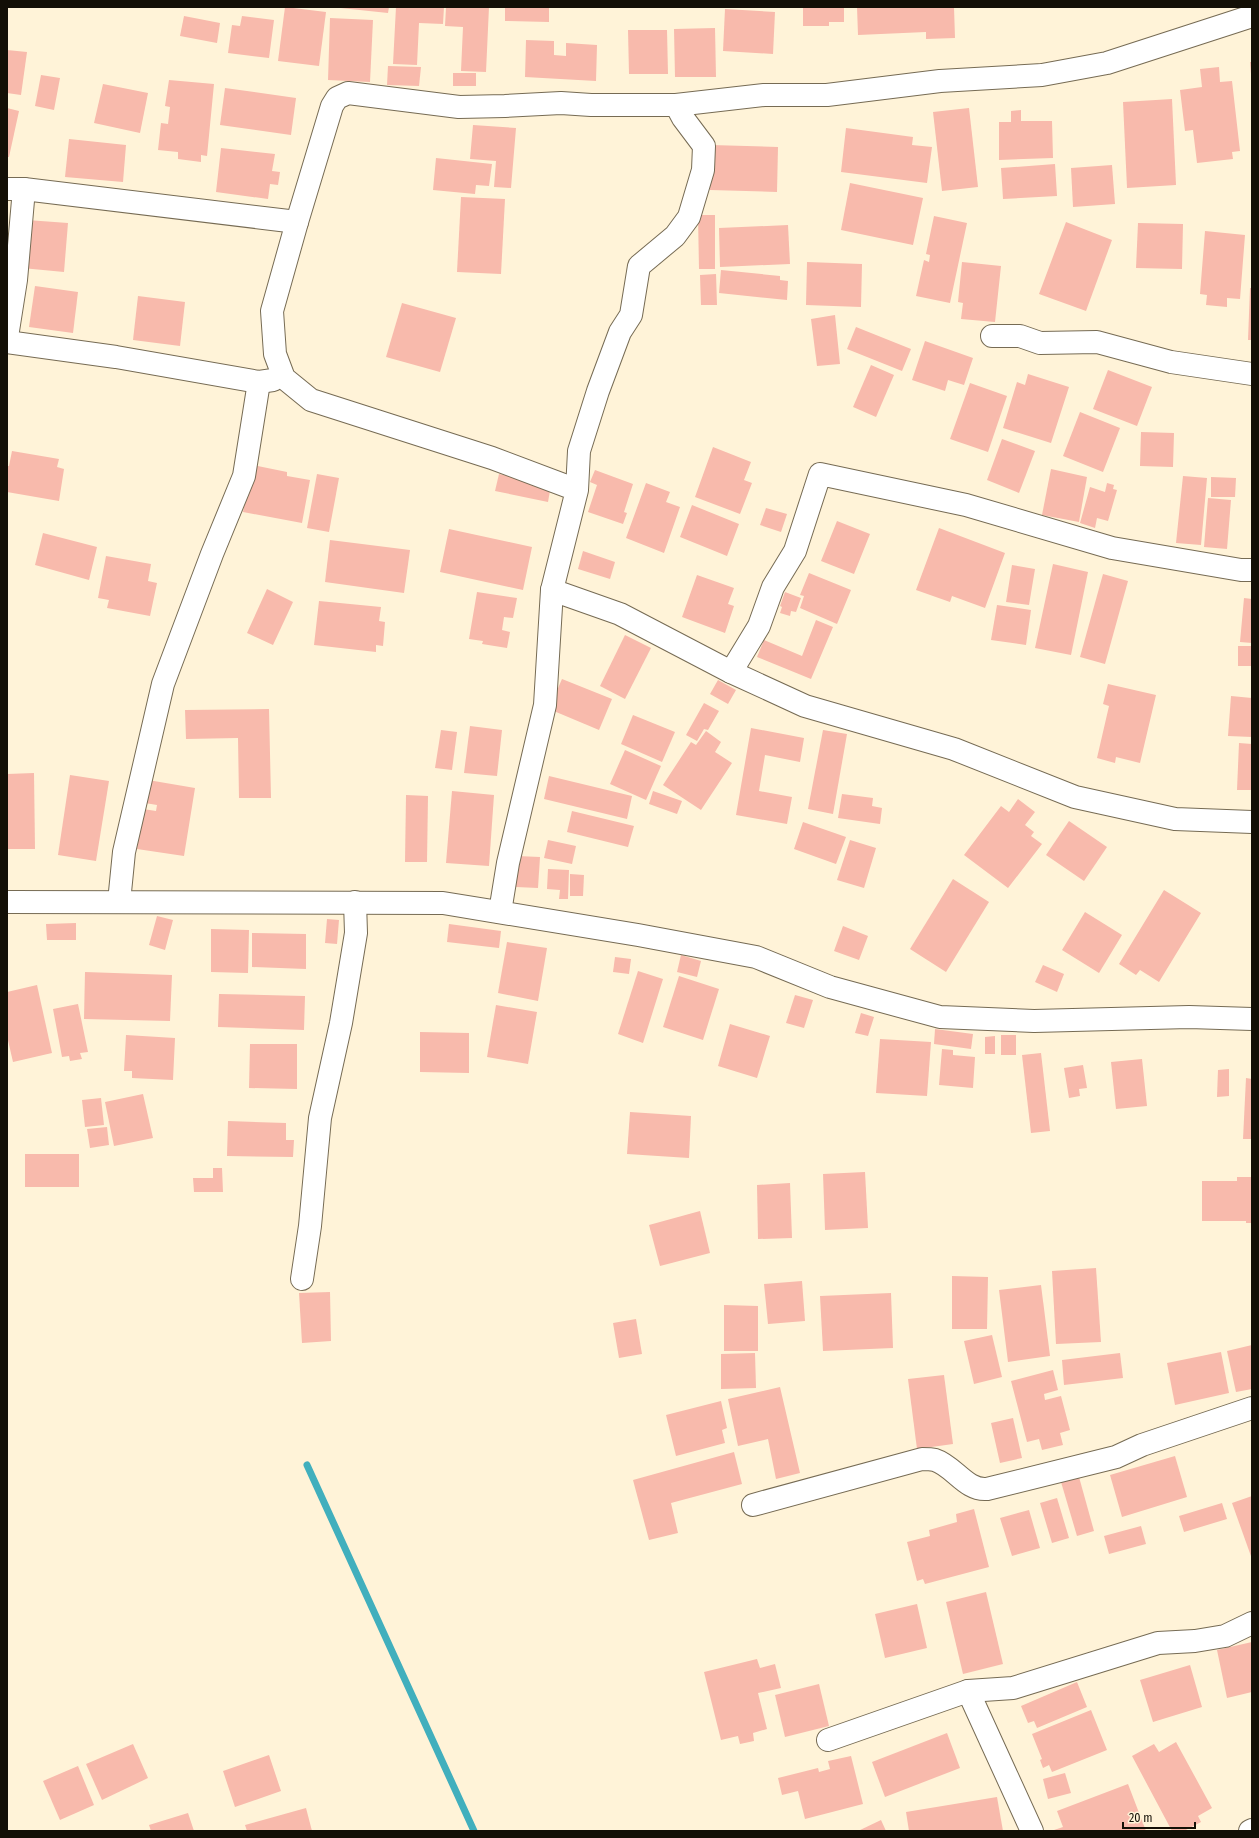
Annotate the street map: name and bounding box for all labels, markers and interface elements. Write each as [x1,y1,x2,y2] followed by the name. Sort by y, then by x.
[1123,1804,1195,1830] scale bar
[1129,1811,1153,1825] text: 20 m

